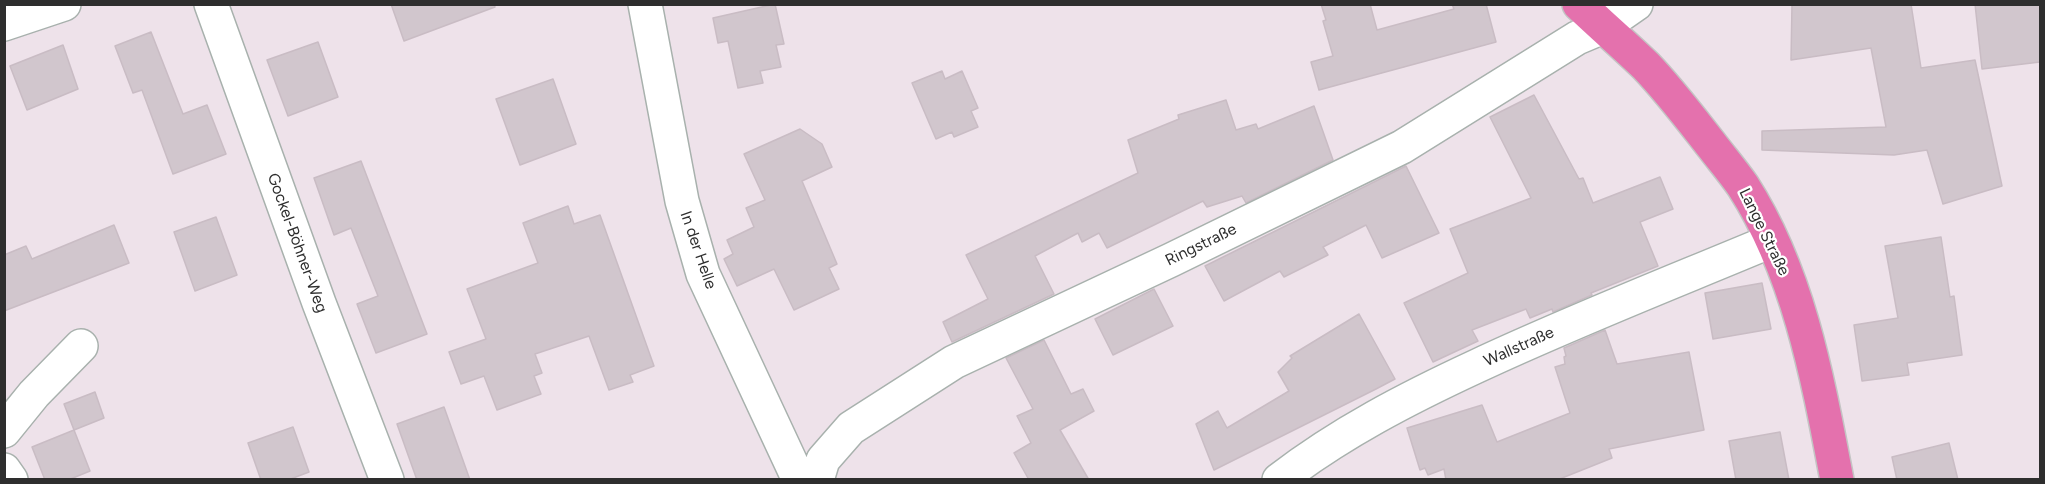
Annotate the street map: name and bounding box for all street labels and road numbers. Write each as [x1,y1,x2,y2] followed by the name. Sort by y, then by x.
[263,171,331,315] street label: Gockel-Böhner-Weg
[1735,185,1793,279] street label: Lange Straße
[676,208,720,292] street label: In der Helle
[1162,220,1240,270] street label: Ringstraße
[1481,323,1557,371] street label: Wallstraße

